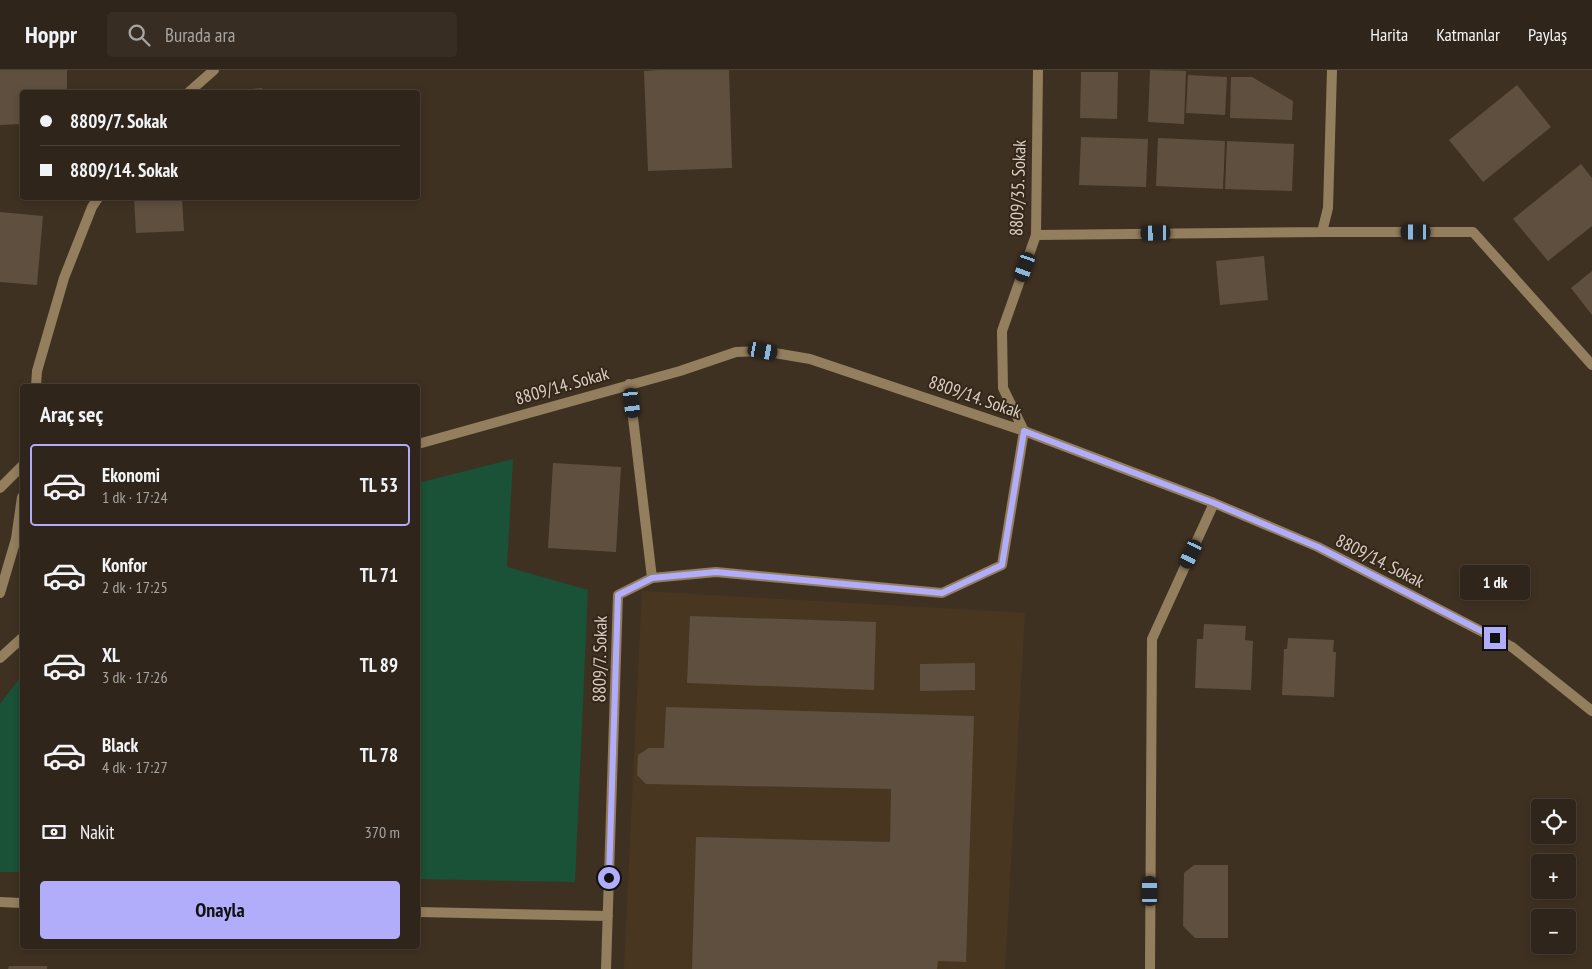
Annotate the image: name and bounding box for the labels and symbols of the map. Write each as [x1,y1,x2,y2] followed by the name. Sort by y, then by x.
[1004,139,1031,237] street label: 8809/35. Sokak
[1140,225,1171,241] car
[1401,225,1431,240] car
[1013,250,1036,284] car
[746,341,779,361] car
[512,361,611,410] street label: 8809/14. Sokak
[926,370,1024,423] street label: 8809/14. Sokak
[622,387,641,419] car
[1332,528,1428,593] street label: 8809/14. Sokak
[1177,537,1204,571] car
[1460,566,1530,600] callout: 1 dk
[587,615,612,703] street label: 8809/7. Sokak
[1484,627,1506,649] route end
[598,867,620,889] route start
[1142,876,1157,906] car

